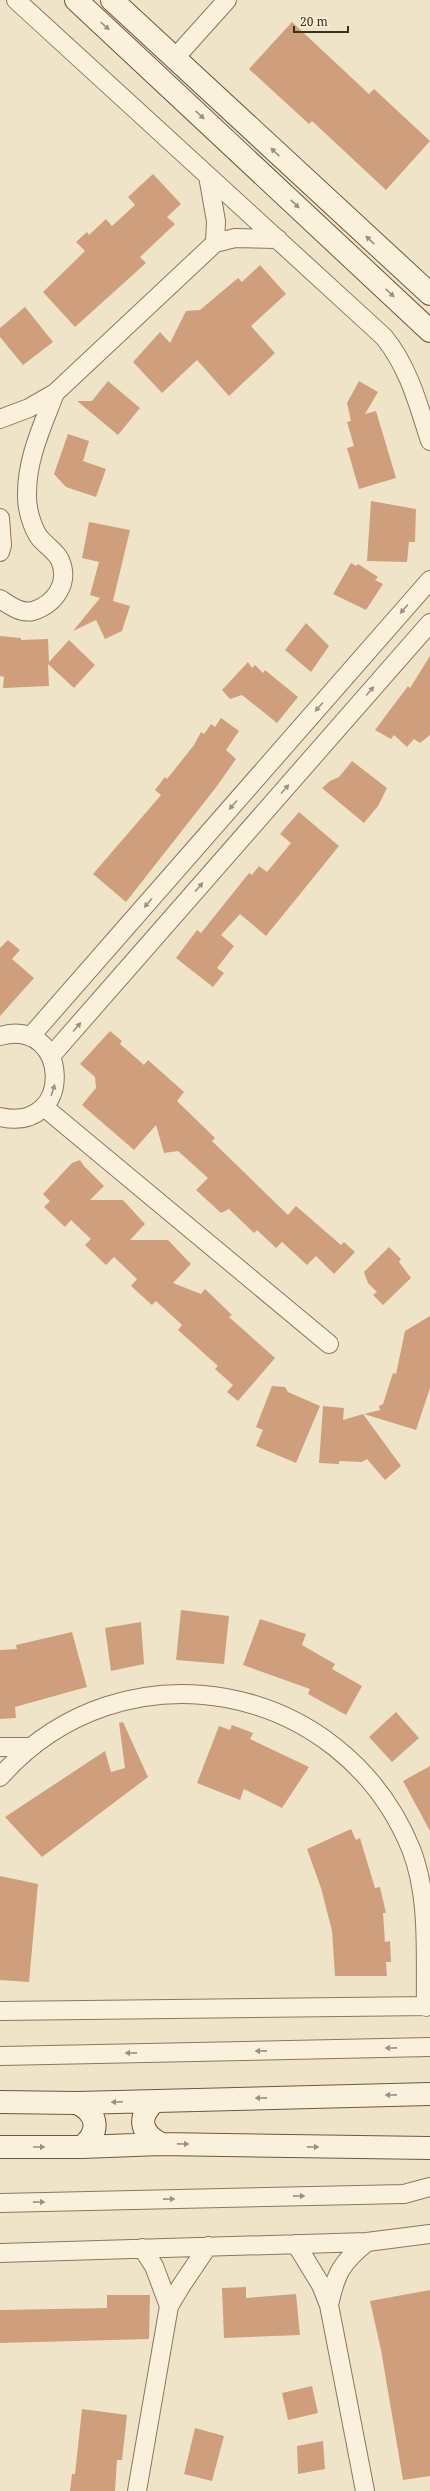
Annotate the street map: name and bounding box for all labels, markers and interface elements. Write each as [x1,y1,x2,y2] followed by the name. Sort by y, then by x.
[294,8,348,34] scale bar
[300,13,328,30] text: 20 m
[100,22,110,31] one-way arrow
[195,110,206,119] one-way arrow
[270,147,280,156] one-way arrow
[290,199,300,209] one-way arrow
[365,235,376,244] one-way arrow
[385,288,395,298] one-way arrow
[400,604,409,614] one-way arrow
[366,686,375,696] one-way arrow
[314,702,323,712] one-way arrow
[280,783,289,794] one-way arrow
[229,799,238,810] one-way arrow
[194,882,203,891] one-way arrow
[143,897,152,908] one-way arrow
[72,1021,81,1032] one-way arrow
[51,1084,57,1096] one-way arrow
[384,2045,397,2051] one-way arrow
[254,2048,267,2054] one-way arrow
[124,2050,137,2056] one-way arrow
[384,2092,397,2098] one-way arrow
[254,2095,267,2101] one-way arrow
[110,2099,123,2105] one-way arrow
[177,2141,189,2148] one-way arrow
[307,2143,319,2150] one-way arrow
[33,2144,46,2150] one-way arrow
[293,2193,305,2200] one-way arrow
[163,2196,175,2203] one-way arrow
[33,2199,45,2206] one-way arrow

